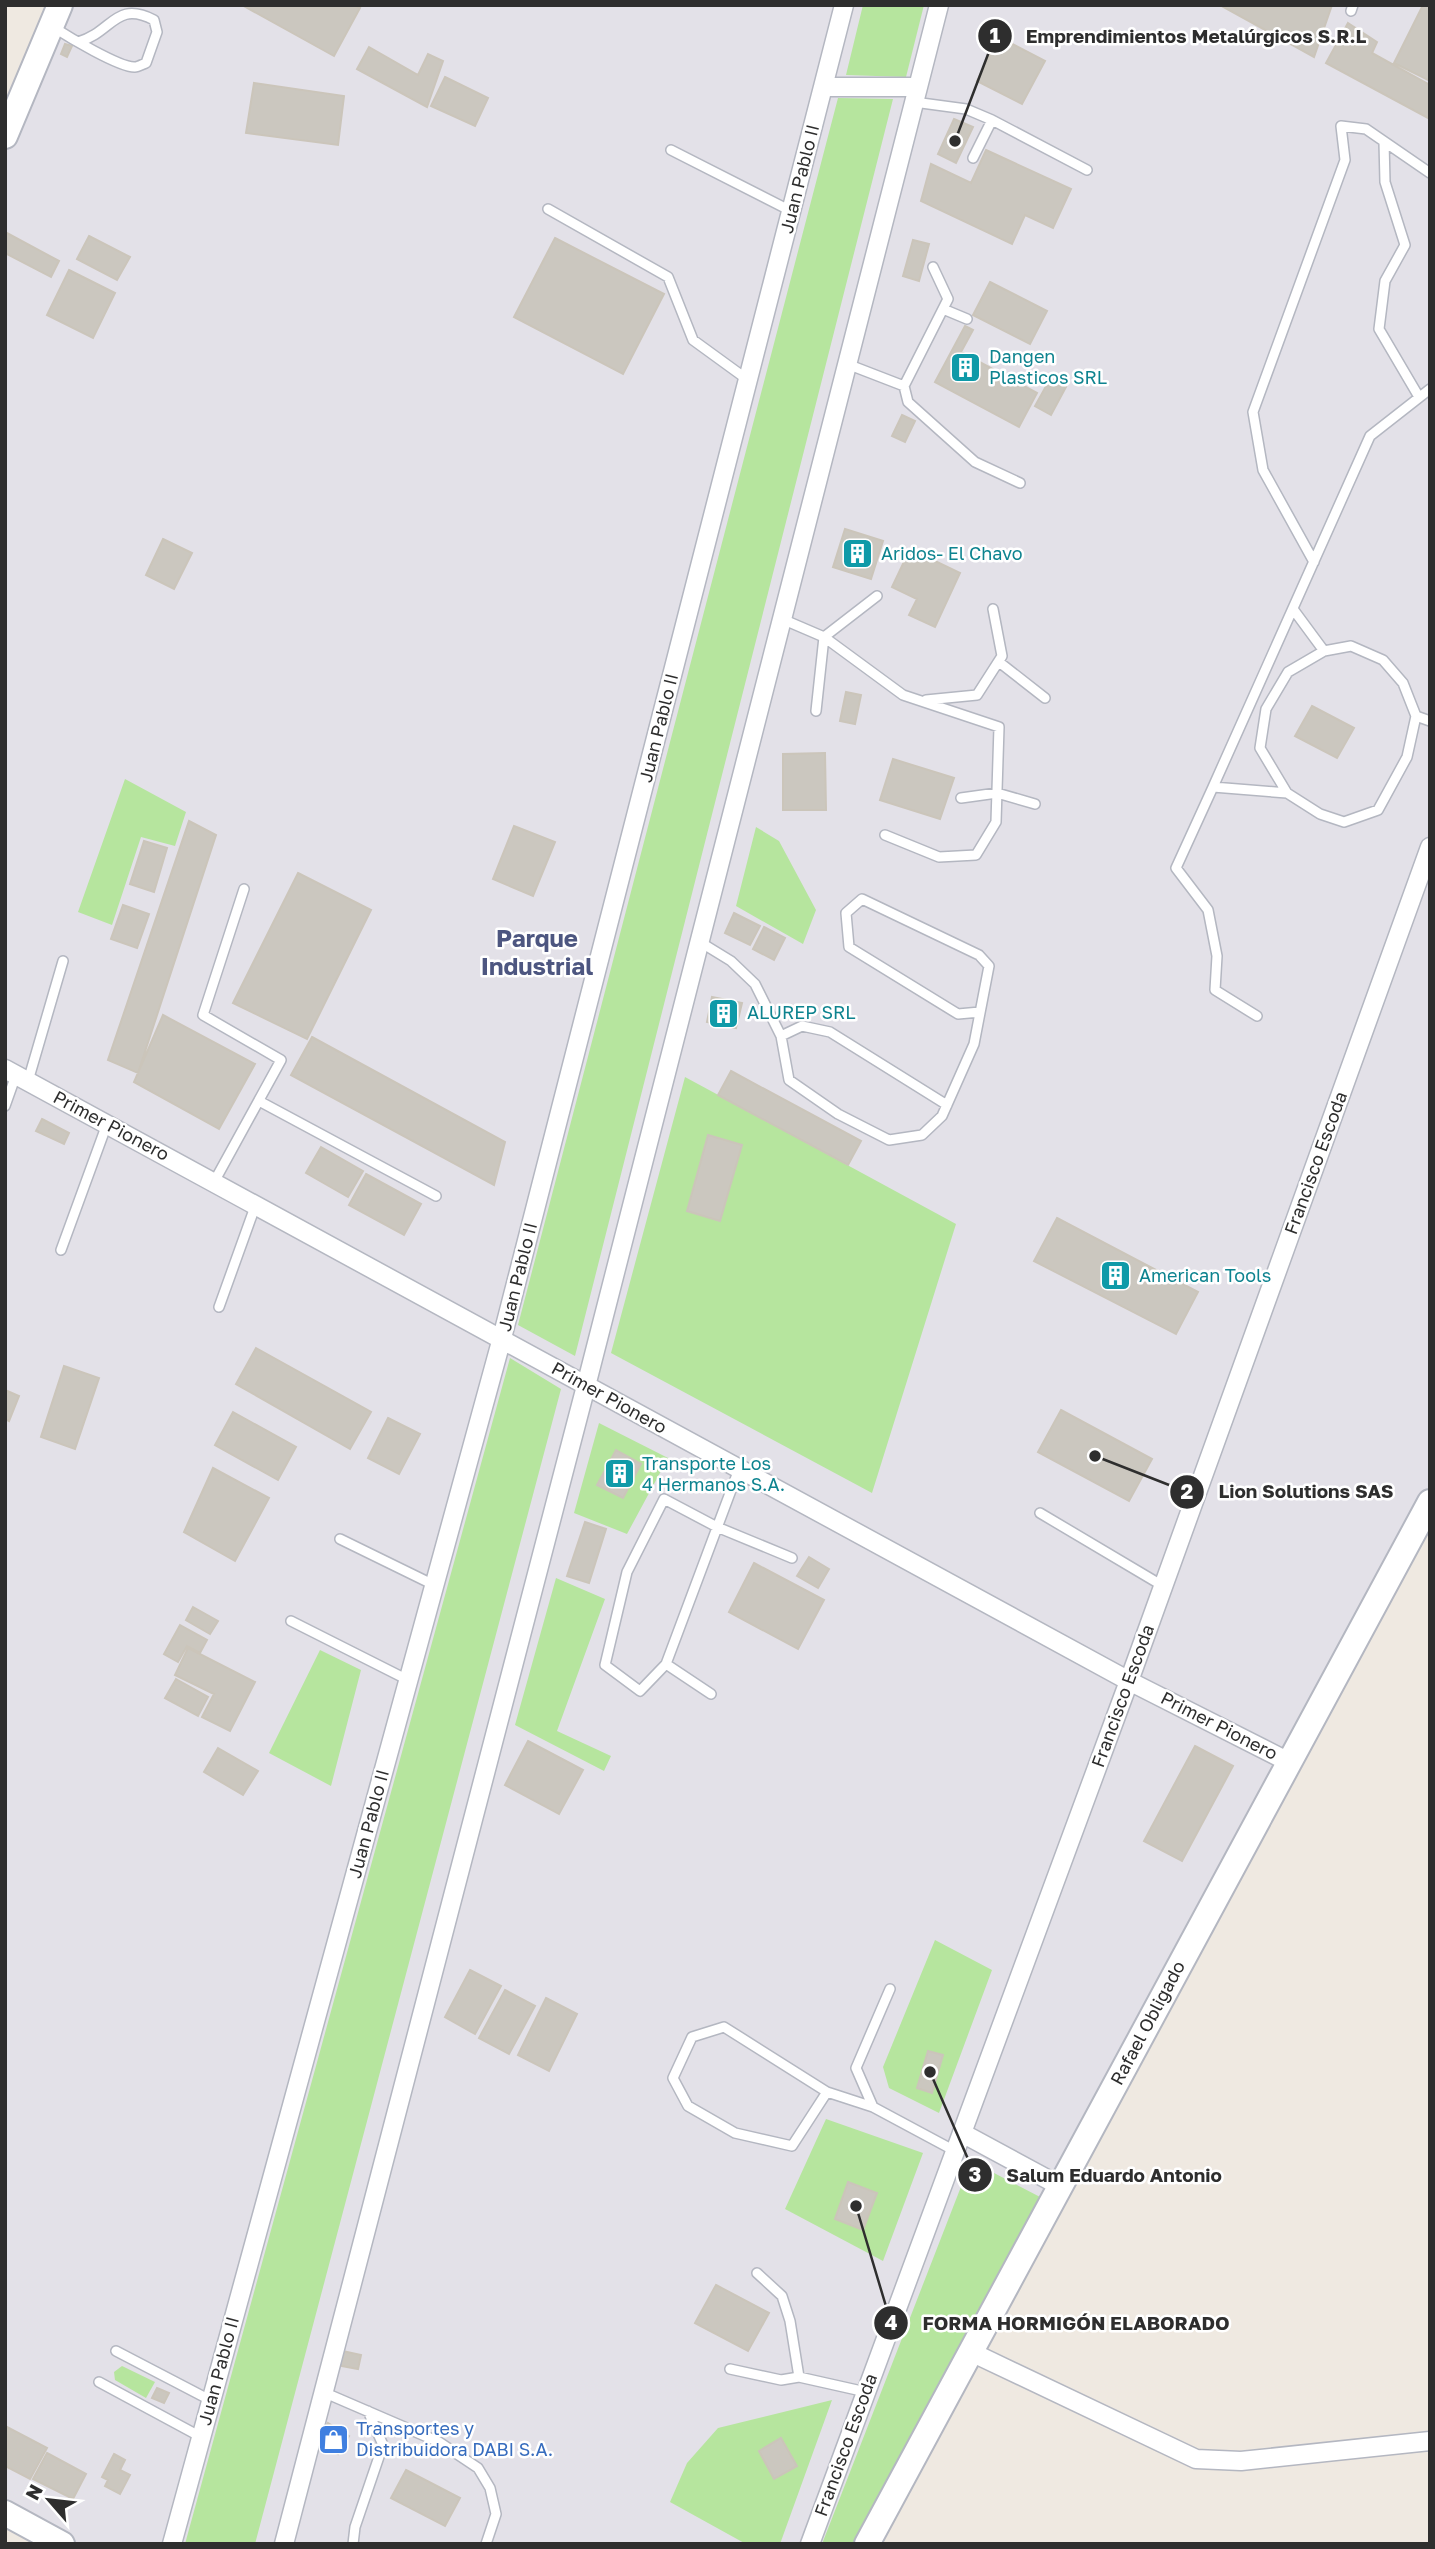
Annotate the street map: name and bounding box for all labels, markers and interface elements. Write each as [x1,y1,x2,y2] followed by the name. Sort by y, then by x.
[977,16,1381,56] callout: Emprendimientos Metalúrgicos S.R.L
[990,22,1001,48] text: 1
[1026,24,1366,47] text: Emprendimientos Metalúrgicos S.R.L
[775,122,823,236] street label: Juan Pablo II
[989,345,1107,388] place label: Dangen Plasticos SRL
[949,350,983,384] building icon: Dangen Plasticos SRL
[841,537,875,571] building icon: Aridos- El Chavo
[881,542,1023,564] place label: Aridos- El Chavo
[634,671,682,785] street label: Juan Pablo II
[481,923,593,980] district label: Parque Industrial
[707,996,741,1030] building icon: ALUREP SRL
[747,1001,855,1023] place label: ALUREP SRL
[50,1085,173,1165] street label: Primer Pionero
[1279,1088,1351,1237] street label: Francisco Escoda
[493,1220,541,1334] street label: Juan Pablo II
[1099,1259,1133,1293] building icon: American Tools
[1139,1264,1271,1286] place label: American Tools
[548,1356,671,1438] street label: Primer Pionero
[642,1452,785,1495] place label: Transporte Los 4 Hermanos S.A.
[602,1457,636,1491] building icon: Transporte Los 4 Hermanos S.A.
[1169,1472,1407,1512] callout: Lion Solutions SAS
[1181,1478,1194,1504] text: 2
[1218,1479,1394,1502] text: Lion Solutions SAS
[1086,1621,1158,1770] street label: Francisco Escoda
[1157,1686,1282,1764] street label: Primer Pionero
[343,1767,393,1881] street label: Juan Pablo II
[1105,1957,1189,2088] street label: Rafael Obligado
[957,2155,1236,2195] callout: Salum Eduardo Antonio
[969,2161,981,2187] text: 3
[1006,2163,1222,2186] text: Salum Eduardo Antonio
[873,2303,1244,2343] callout: FORMA HORMIGÓN ELABORADO
[884,2309,898,2335] text: 4
[922,2311,1230,2334] text: FORMA HORMIGÓN ELABORADO
[193,2314,243,2428] street label: Juan Pablo II
[809,2370,881,2519] street label: Francisco Escoda
[356,2417,553,2460] place label: Transportes y Distribuidora DABI S.A.
[316,2422,350,2456] shop icon: Transportes y Distribuidora DABI S.A.
[14,2465,84,2535] north arrow
[20,2480,47,2504] text: N

